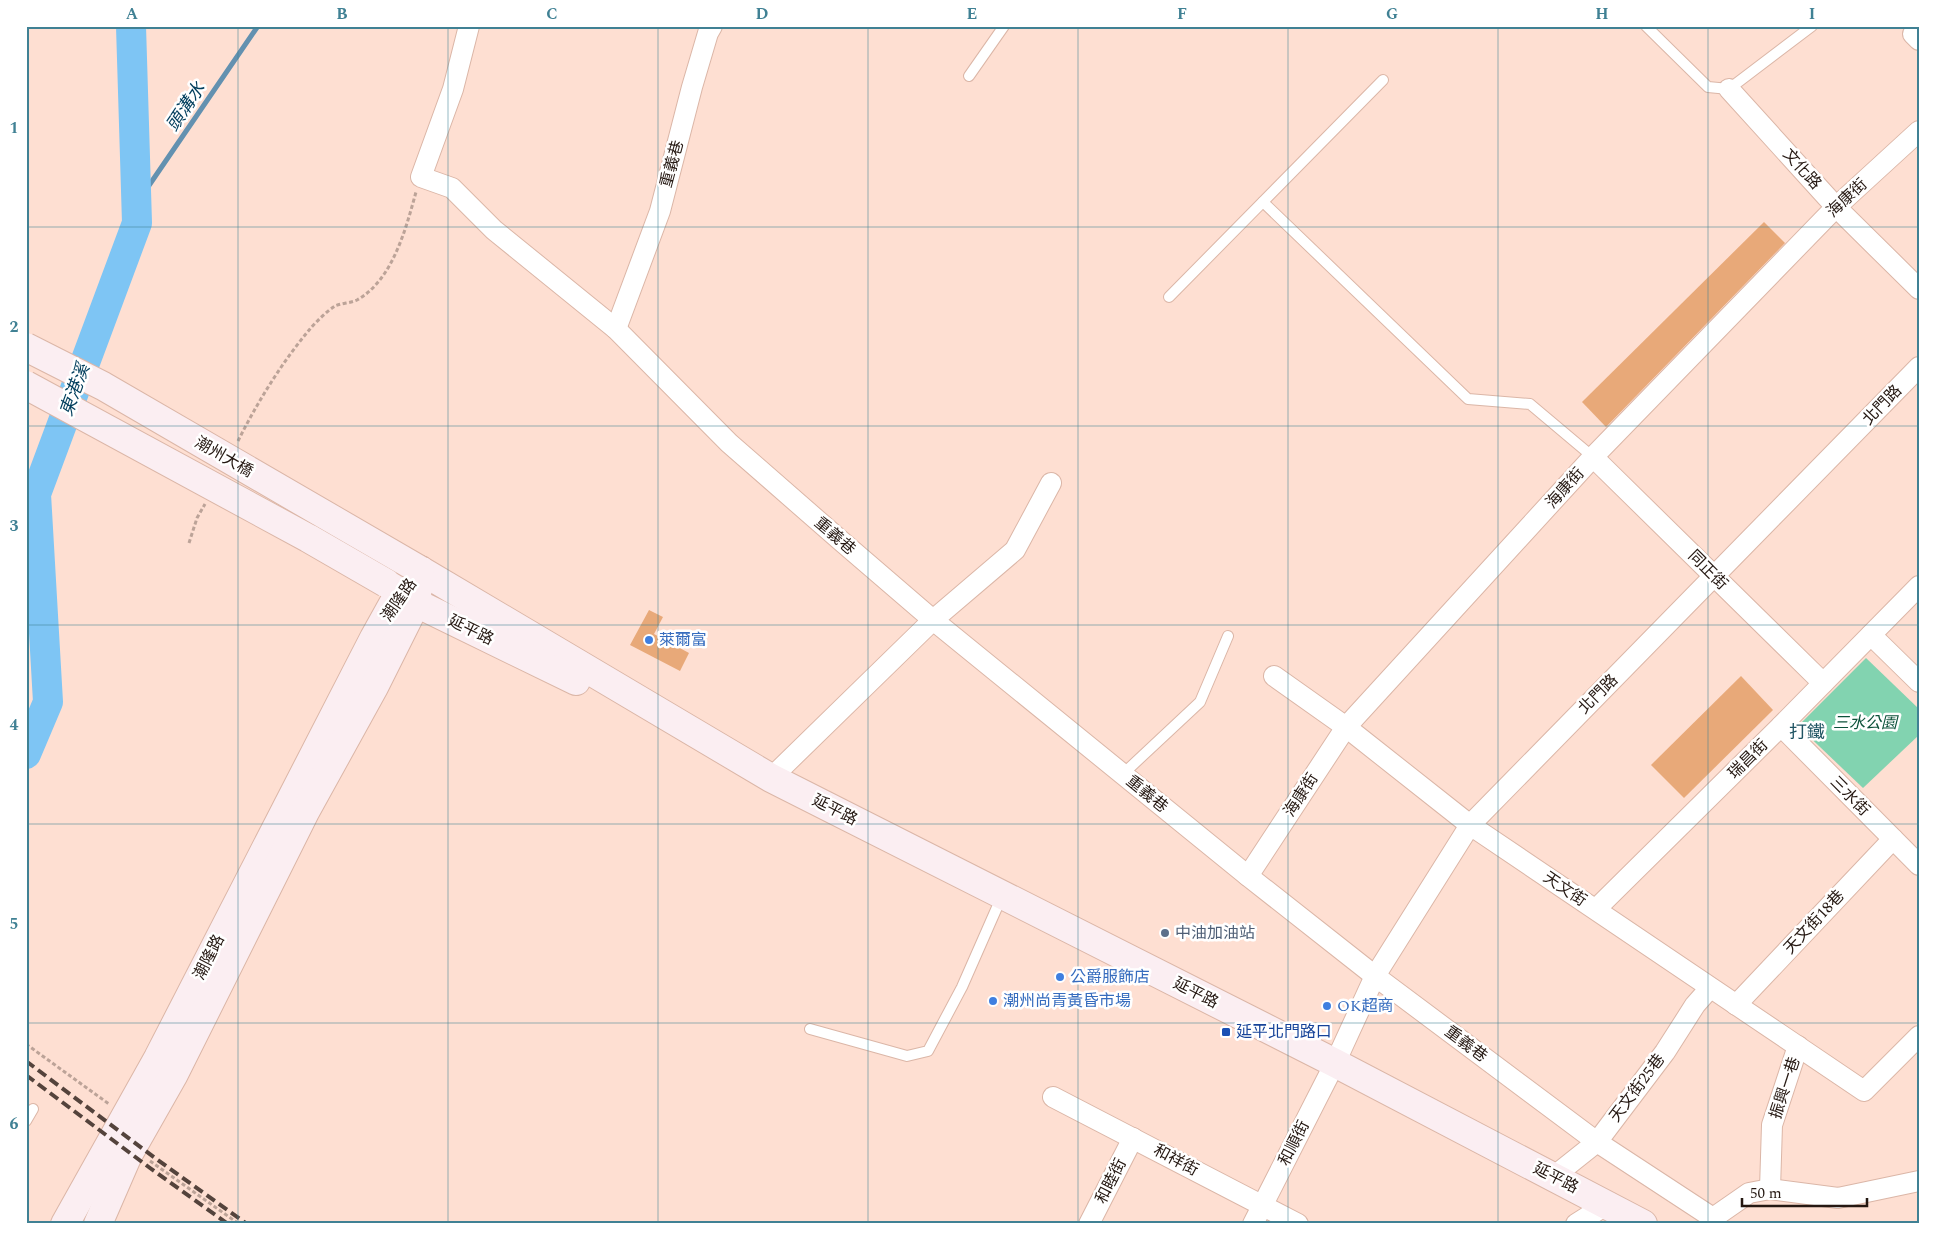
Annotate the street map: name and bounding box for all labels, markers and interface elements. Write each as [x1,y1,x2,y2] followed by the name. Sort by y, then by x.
[126,2,139,26] text: A
[336,2,348,26] text: B
[546,2,558,26] text: C
[756,2,769,26] text: D
[967,2,977,26] text: E
[1177,2,1187,26] text: F
[1386,2,1398,26] text: G
[1595,2,1609,26] text: H
[1809,2,1815,26] text: I
[160,76,213,137] water label: 頭溝水
[10,116,18,140] text: 1
[654,138,690,190] street label: 重義巷
[1777,143,1827,195] street label: 文化路
[1821,173,1873,223] street label: 海康街
[10,315,19,339] text: 2
[53,357,98,420] water label: 東港溪
[1857,379,1907,431] street label: 北門路
[190,431,258,483] street label: 潮州大橋
[1540,462,1590,514] street label: 海康街
[809,511,861,561] street label: 重義巷
[10,514,19,538] text: 3
[1683,545,1733,595] street label: 同正街
[375,573,423,627] street label: 潮隆路
[444,609,498,651] street label: 延平路
[659,628,707,652] place label: 萊爾富
[643,634,655,646] marker: 萊爾富
[1573,669,1623,719] street label: 北門路
[1833,711,1899,735] park label: 三水公園
[10,713,19,737] text: 4
[1789,719,1825,746] district label: 打鐵
[1723,734,1773,784] street label: 瑞昌街
[1278,768,1324,822] street label: 海康街
[1121,770,1173,818] street label: 重義巷
[1825,771,1875,821] street label: 三水街
[808,788,862,832] street label: 延平路
[1538,866,1592,912] street label: 天文街
[1778,885,1850,959] street label: 天文街18巷
[10,912,18,936] text: 5
[1175,921,1255,945] place label: 中油加油站
[1159,927,1171,939] marker: 中油加油站
[187,930,231,984] street label: 潮隆路
[1070,965,1150,989] place label: 公爵服飾店
[1054,971,1066,983] marker: 公爵服飾店
[1169,971,1223,1015] street label: 延平路
[1003,989,1131,1013] place label: 潮州尚青黃昏市場
[1337,994,1393,1018] place label: OK超商
[987,995,999,1007] marker: 潮州尚青黃昏市場
[1321,1000,1333,1012] marker: OK超商
[1236,1020,1332,1044] place label: 延平北門路口
[1440,1020,1492,1068] street label: 重義巷
[1220,1026,1232,1038] marker: 延平北門路口
[1603,1049,1671,1127] street label: 天文街25巷
[1764,1054,1806,1122] street label: 振興一巷
[10,1112,19,1136] text: 6
[1272,1116,1316,1170] street label: 和順街
[1149,1138,1203,1182] street label: 和祥街
[1089,1154,1133,1208] street label: 和睦街
[1529,1156,1583,1200] street label: 延平路
[1742,1175,1868,1207] scale bar
[1750,1182,1782,1205] text: 50 m

